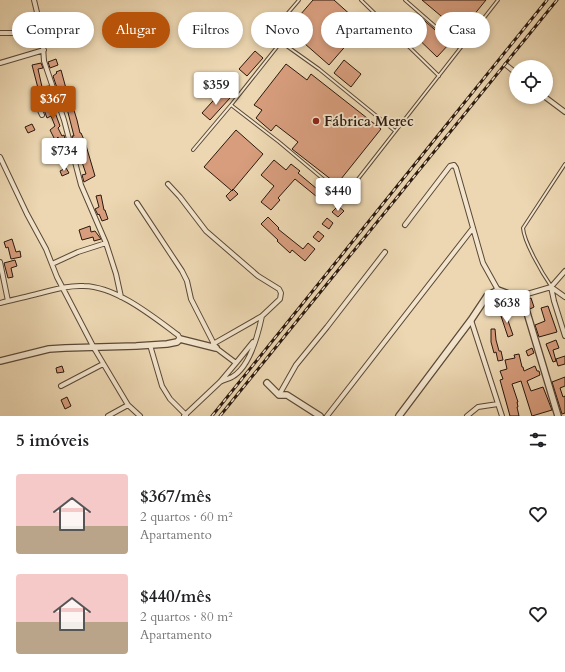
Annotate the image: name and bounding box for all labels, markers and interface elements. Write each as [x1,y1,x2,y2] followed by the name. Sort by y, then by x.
[12,12,94,48] chip: Comprar
[102,12,170,48] chip: Alugar
[178,12,243,48] chip: Filtros
[251,12,313,48] chip: Novo
[321,12,427,48] chip: Apartamento
[435,12,490,48] chip: Casa
[509,60,553,104] map controls
[509,60,553,104] button: locate
[192,72,240,106] pin: $359
[203,76,229,94] text: $359
[29,86,77,120] pin: $367
[40,90,66,108] text: $367
[324,112,414,131] place label: Fábrica Merec
[311,116,321,126] marker: Fábrica Merec
[40,138,88,172] pin: $734
[51,142,77,160] text: $734
[314,178,362,212] pin: $440
[325,182,351,200] text: $440
[483,290,531,324] pin: $638
[494,294,520,312] text: $638
[16,429,89,452] text: 5 imóveis
[527,429,549,451] icon: filters
[140,485,211,508] text: $367/mês
[48,490,96,538] icon: home
[527,503,549,525] icon: heart
[140,508,233,526] text: 2 quartos · 60 m²
[140,526,212,544] text: Apartamento
[140,585,211,608] text: $440/mês
[48,590,96,638] icon: home
[527,603,549,625] icon: heart
[140,608,233,626] text: 2 quartos · 80 m²
[140,626,212,644] text: Apartamento

